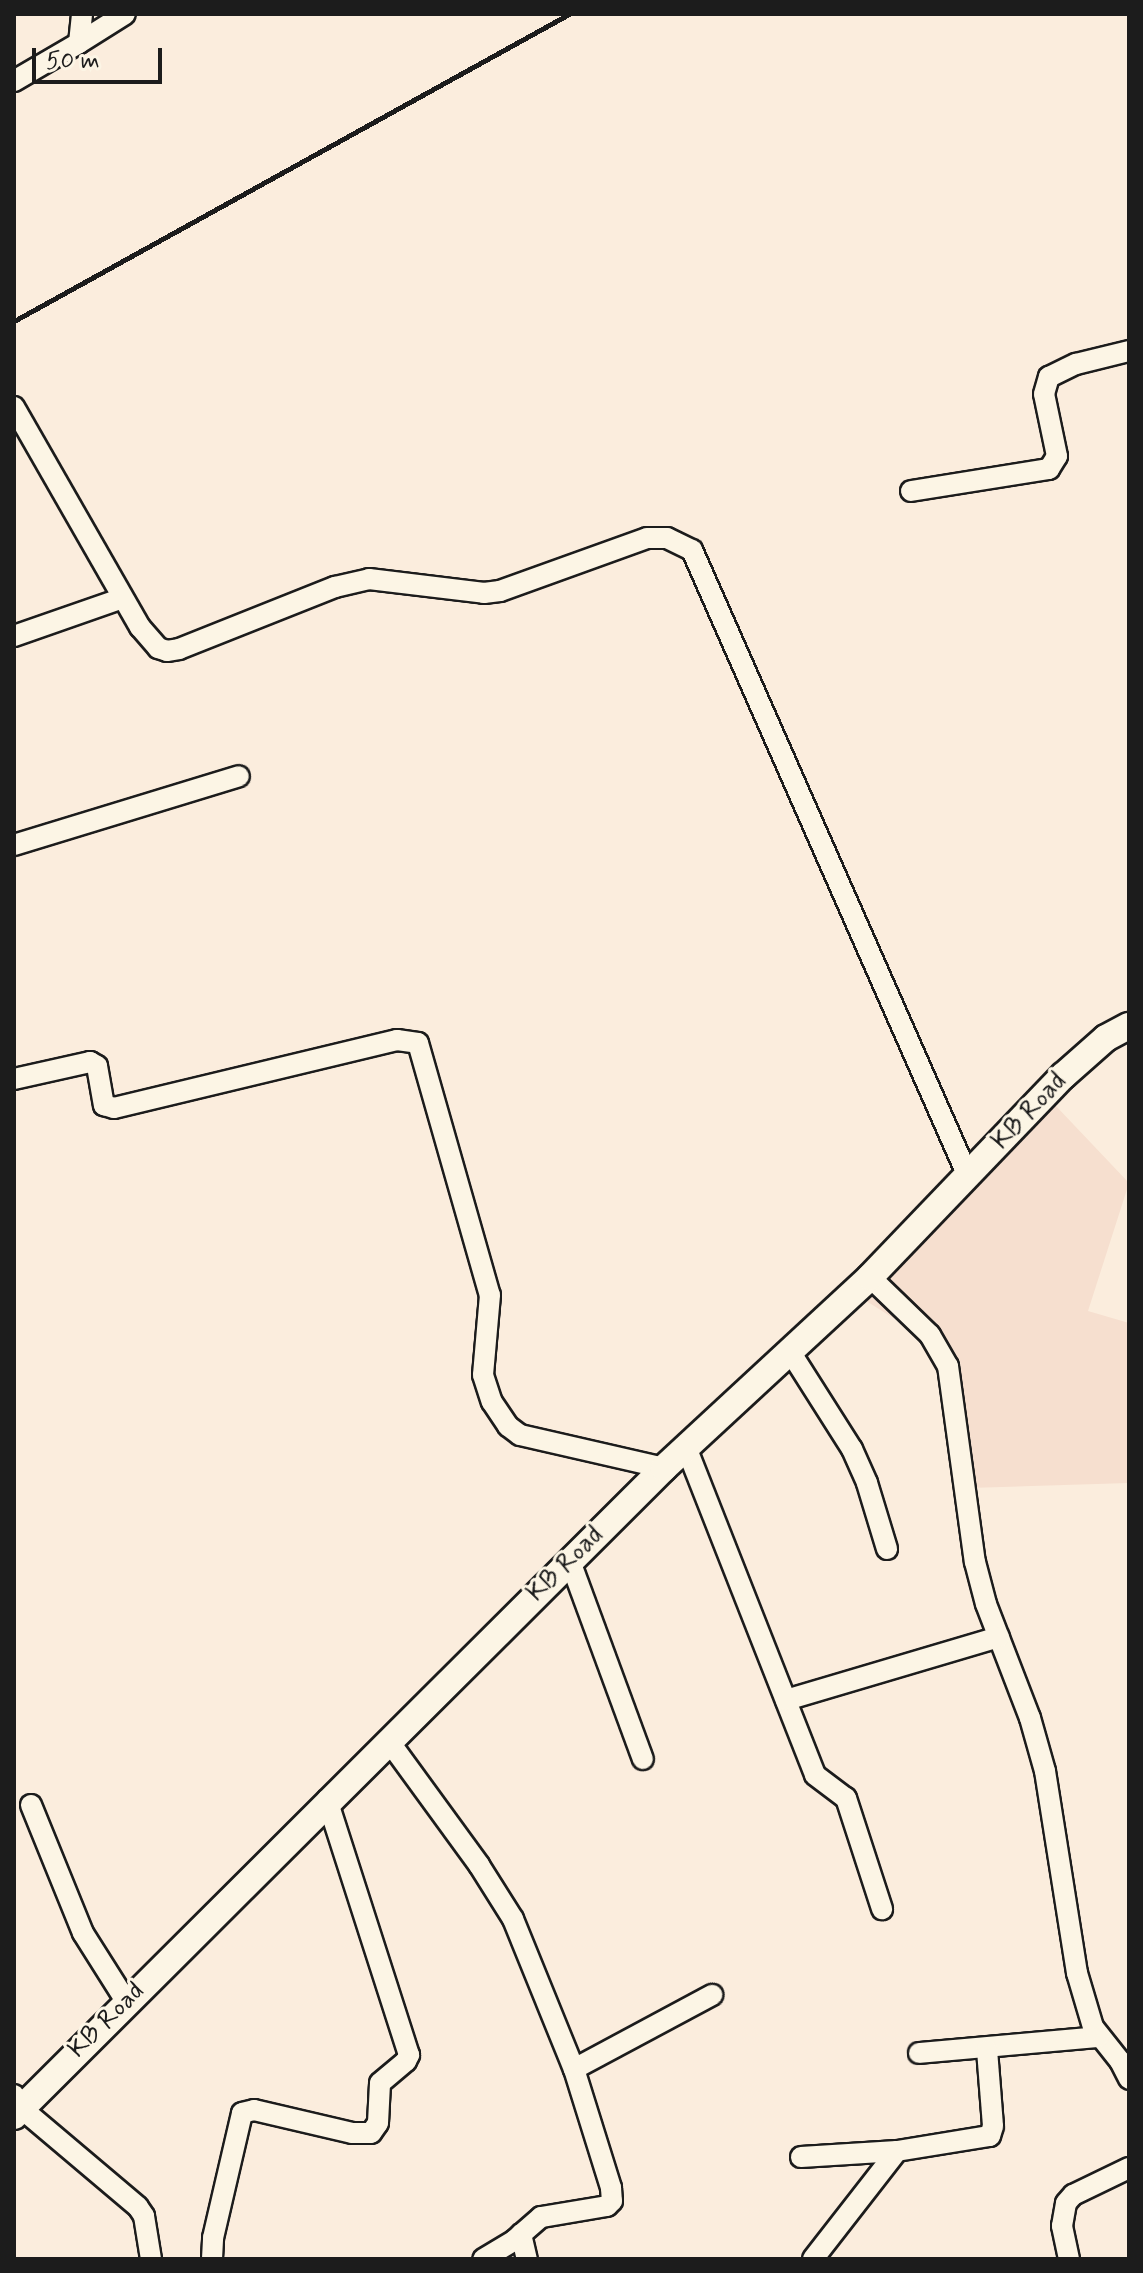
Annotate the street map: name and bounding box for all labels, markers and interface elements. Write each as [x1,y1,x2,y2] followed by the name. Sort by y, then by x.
[36,32,166,82] scale bar
[46,46,100,77] text: 50 m
[987,1067,1073,1157] street label: KB Road
[522,1521,610,1609] street label: KB Road
[63,1977,151,2065] street label: KB Road

